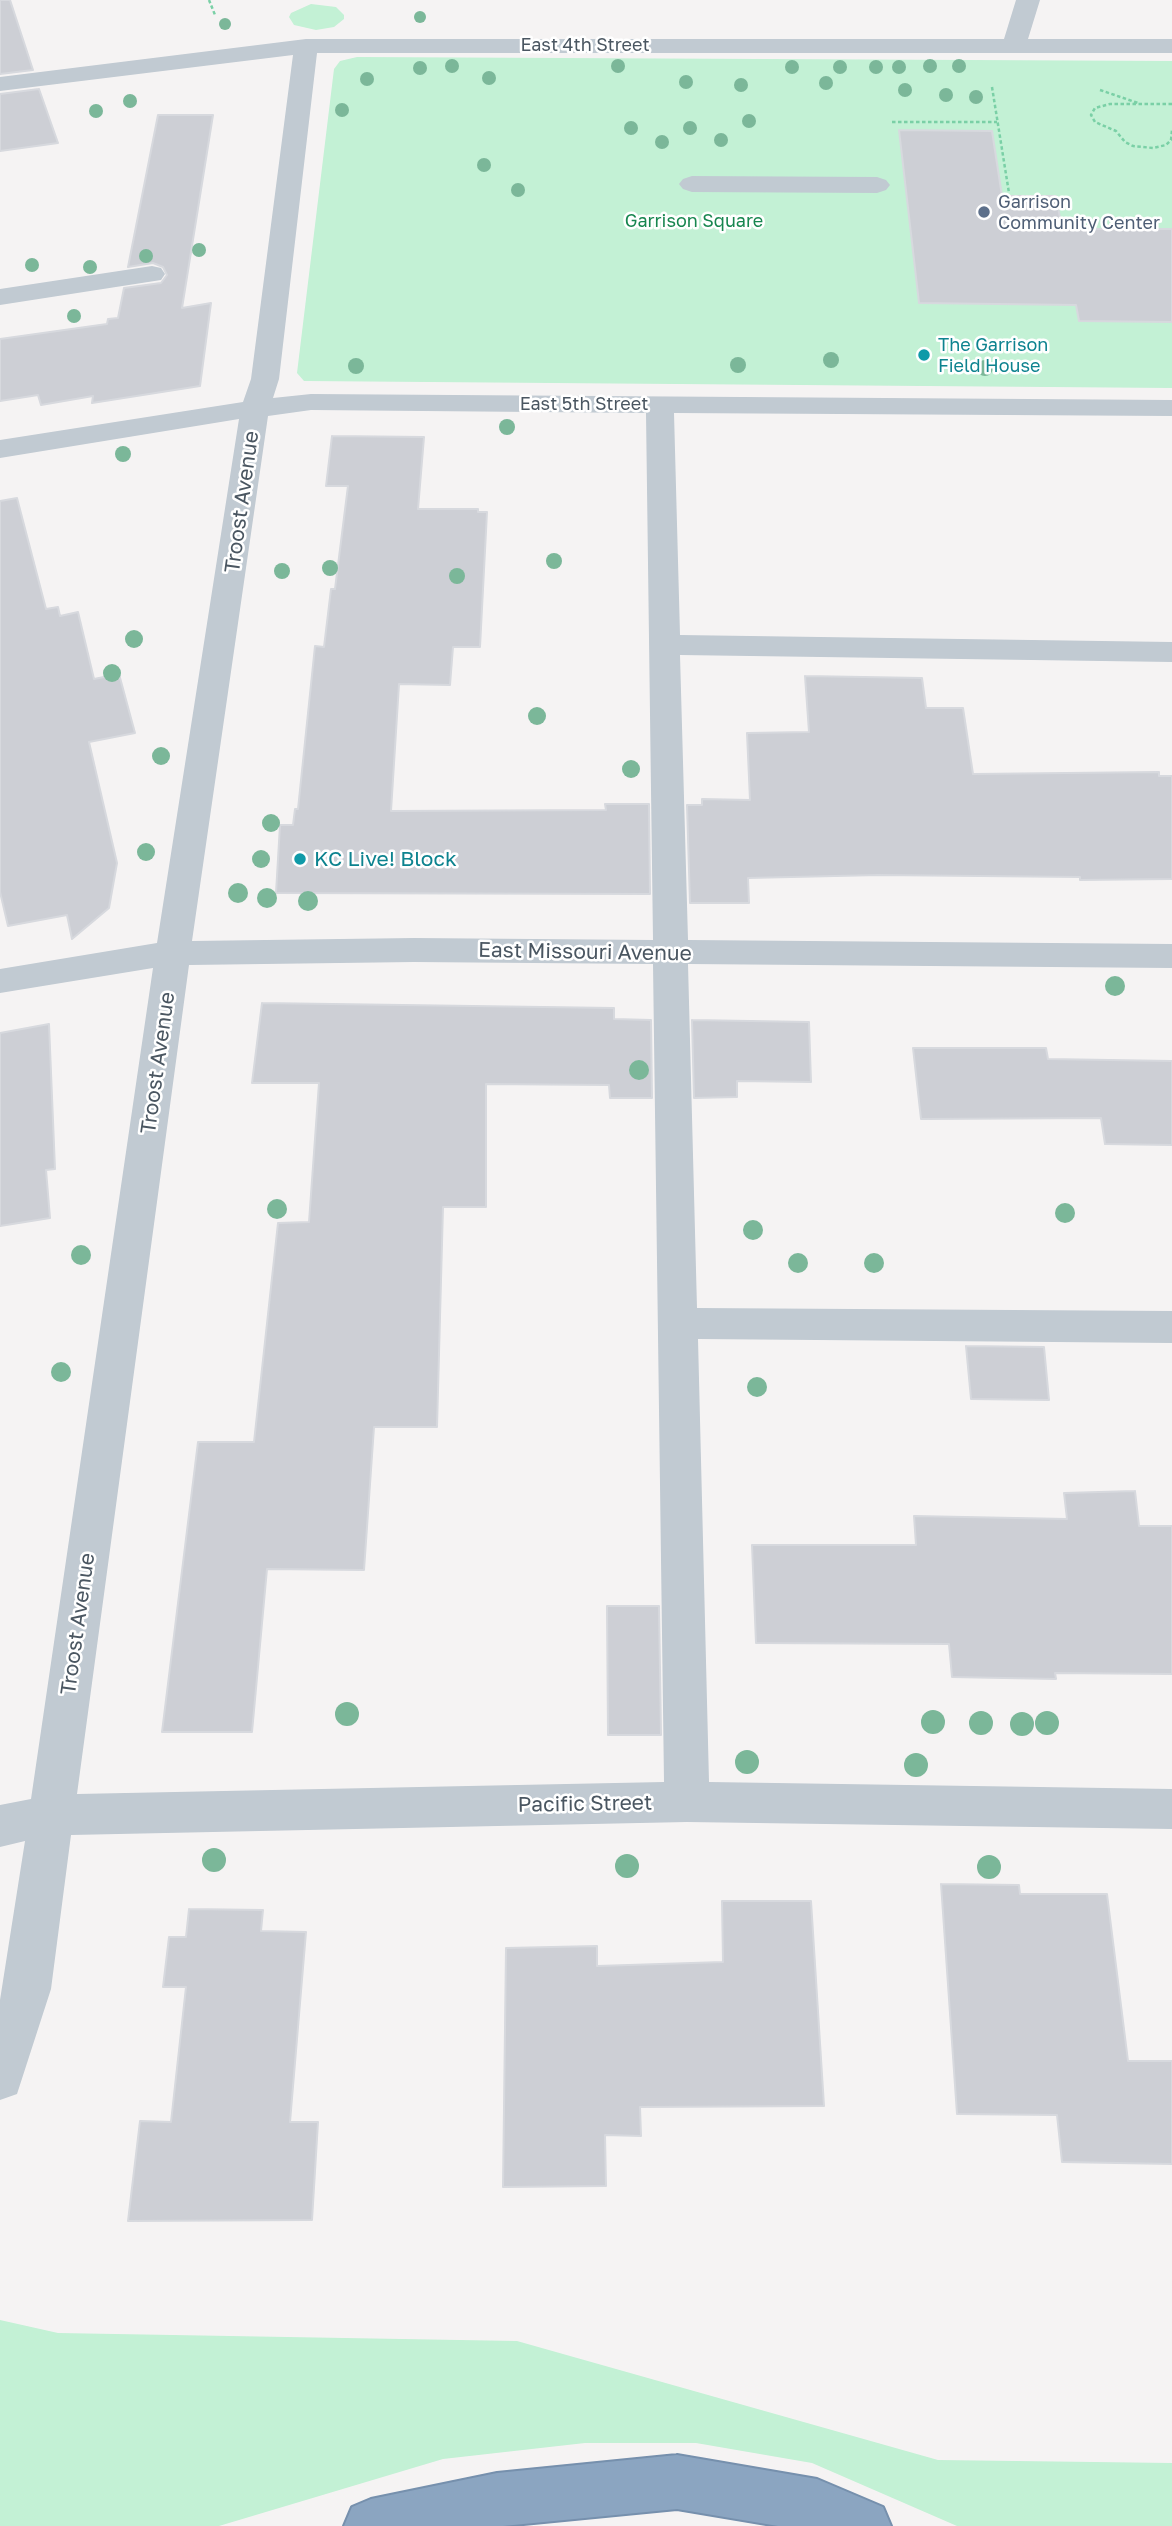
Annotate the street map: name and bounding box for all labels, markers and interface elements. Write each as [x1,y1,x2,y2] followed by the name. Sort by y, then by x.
[520,34,650,56] street label: East 4th Street
[998,191,1160,234] place label: Garrison Community Center
[976,204,992,220] marker: Garrison Community Center
[625,210,763,232] park label: Garrison Square
[938,334,1048,376] place label: The Garrison Field House
[916,347,932,363] marker: The Garrison Field House
[520,393,648,415] street label: East 5th Street
[220,429,264,575] street label: Troost Avenue
[314,846,457,872] place label: KC Live! Block
[292,851,308,867] marker: KC Live! Block
[478,938,692,966] street label: East Missouri Avenue
[136,990,180,1136] street label: Troost Avenue
[56,1551,100,1697] street label: Troost Avenue
[517,1790,653,1818] street label: Pacific Street

